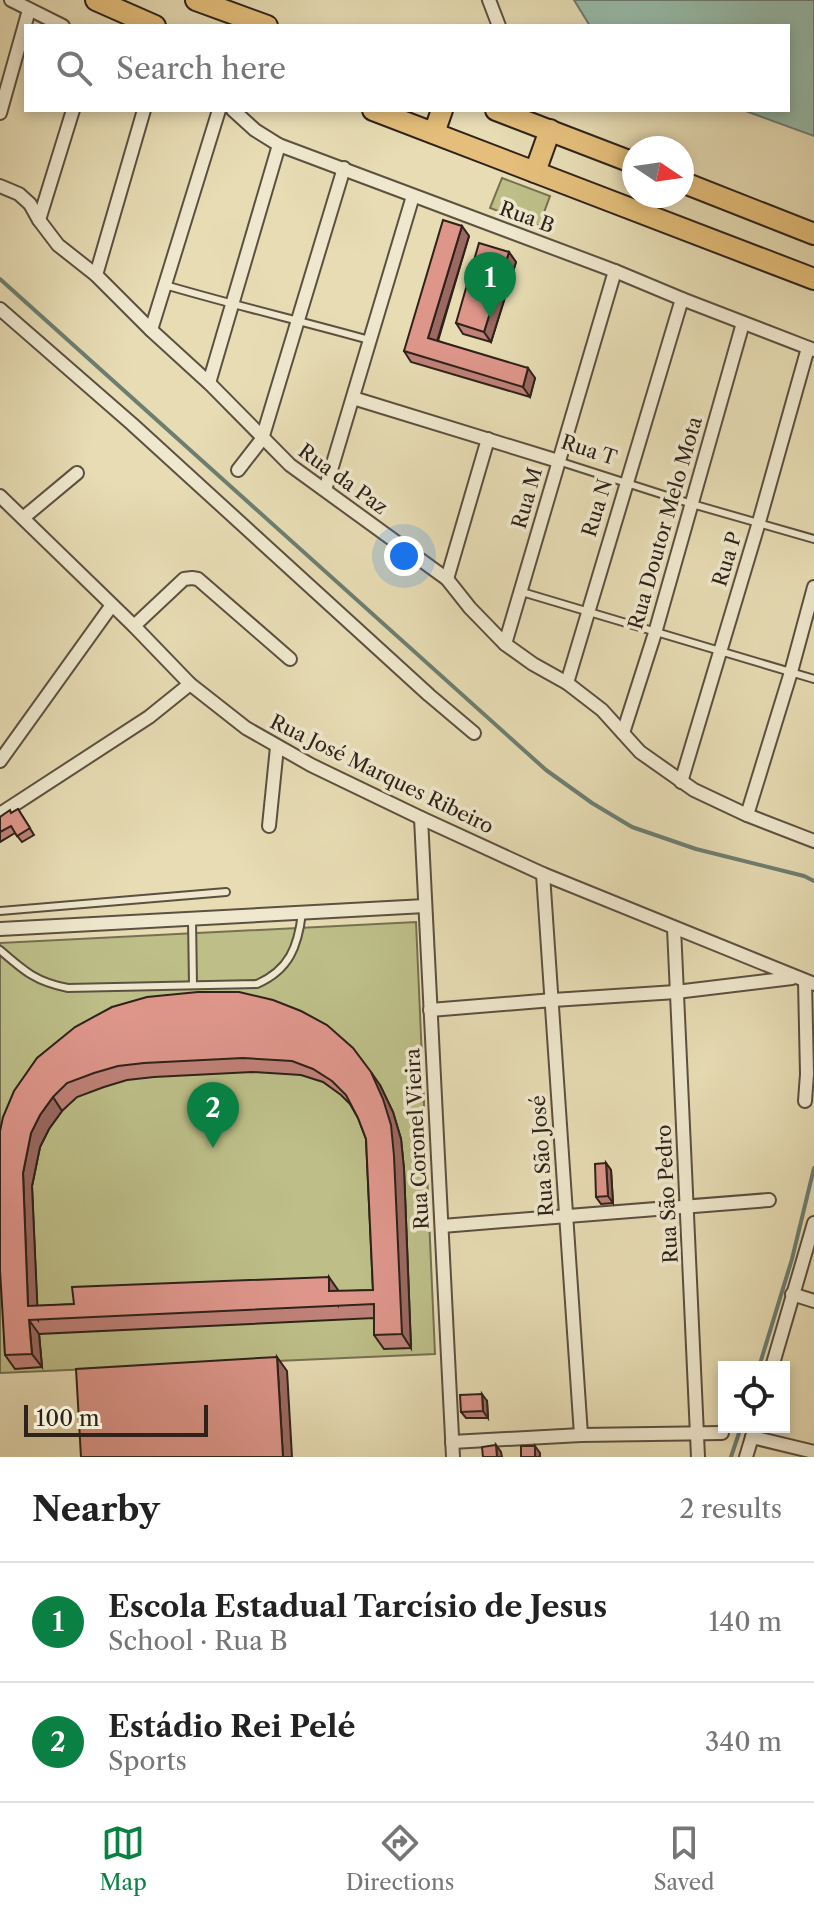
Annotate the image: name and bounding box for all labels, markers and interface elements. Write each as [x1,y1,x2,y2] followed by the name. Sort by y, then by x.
[24,24,790,112] search box
[52,46,96,90] icon: search
[116,50,286,87] text: Search here
[622,136,694,208] north arrow
[496,196,558,238] street label: Rua B
[464,252,516,318] pin: 1
[623,413,707,632] street label: Rua Doutor Melo Mota
[558,430,620,470] street label: Rua T
[294,439,392,519] street label: Rua da Paz
[507,465,547,531] street label: Rua M
[577,476,617,540] street label: Rua N
[707,529,747,589] street label: Rua P
[384,536,424,576] your location
[266,709,498,839] street label: Rua José Marques Ribeiro
[400,1047,434,1230] street label: Rua Coronel Vieira
[187,1082,239,1148] pin: 2
[526,1095,558,1217] street label: Rua São José
[651,1124,683,1264] street label: Rua São Pedro
[718,1361,790,1433] map controls
[718,1361,790,1433] button: locate
[24,1401,208,1437] scale bar
[36,1405,99,1432] text: 100 m
[32,1488,160,1530] text: Nearby
[679,1493,782,1525] text: 2 results
[108,1588,607,1625] text: Escola Estadual Tarcísio de Jesus
[52,1606,64,1638] text: 1
[708,1606,782,1638] text: 140 m
[108,1625,288,1657] text: School · Rua B
[108,1708,355,1745] text: Estádio Rei Pelé
[50,1726,66,1758] text: 2
[705,1726,782,1758] text: 340 m
[108,1745,187,1777] text: Sports
[99,1821,147,1896] tab: Map
[346,1821,454,1896] tab: Directions
[653,1821,714,1896] tab: Saved

